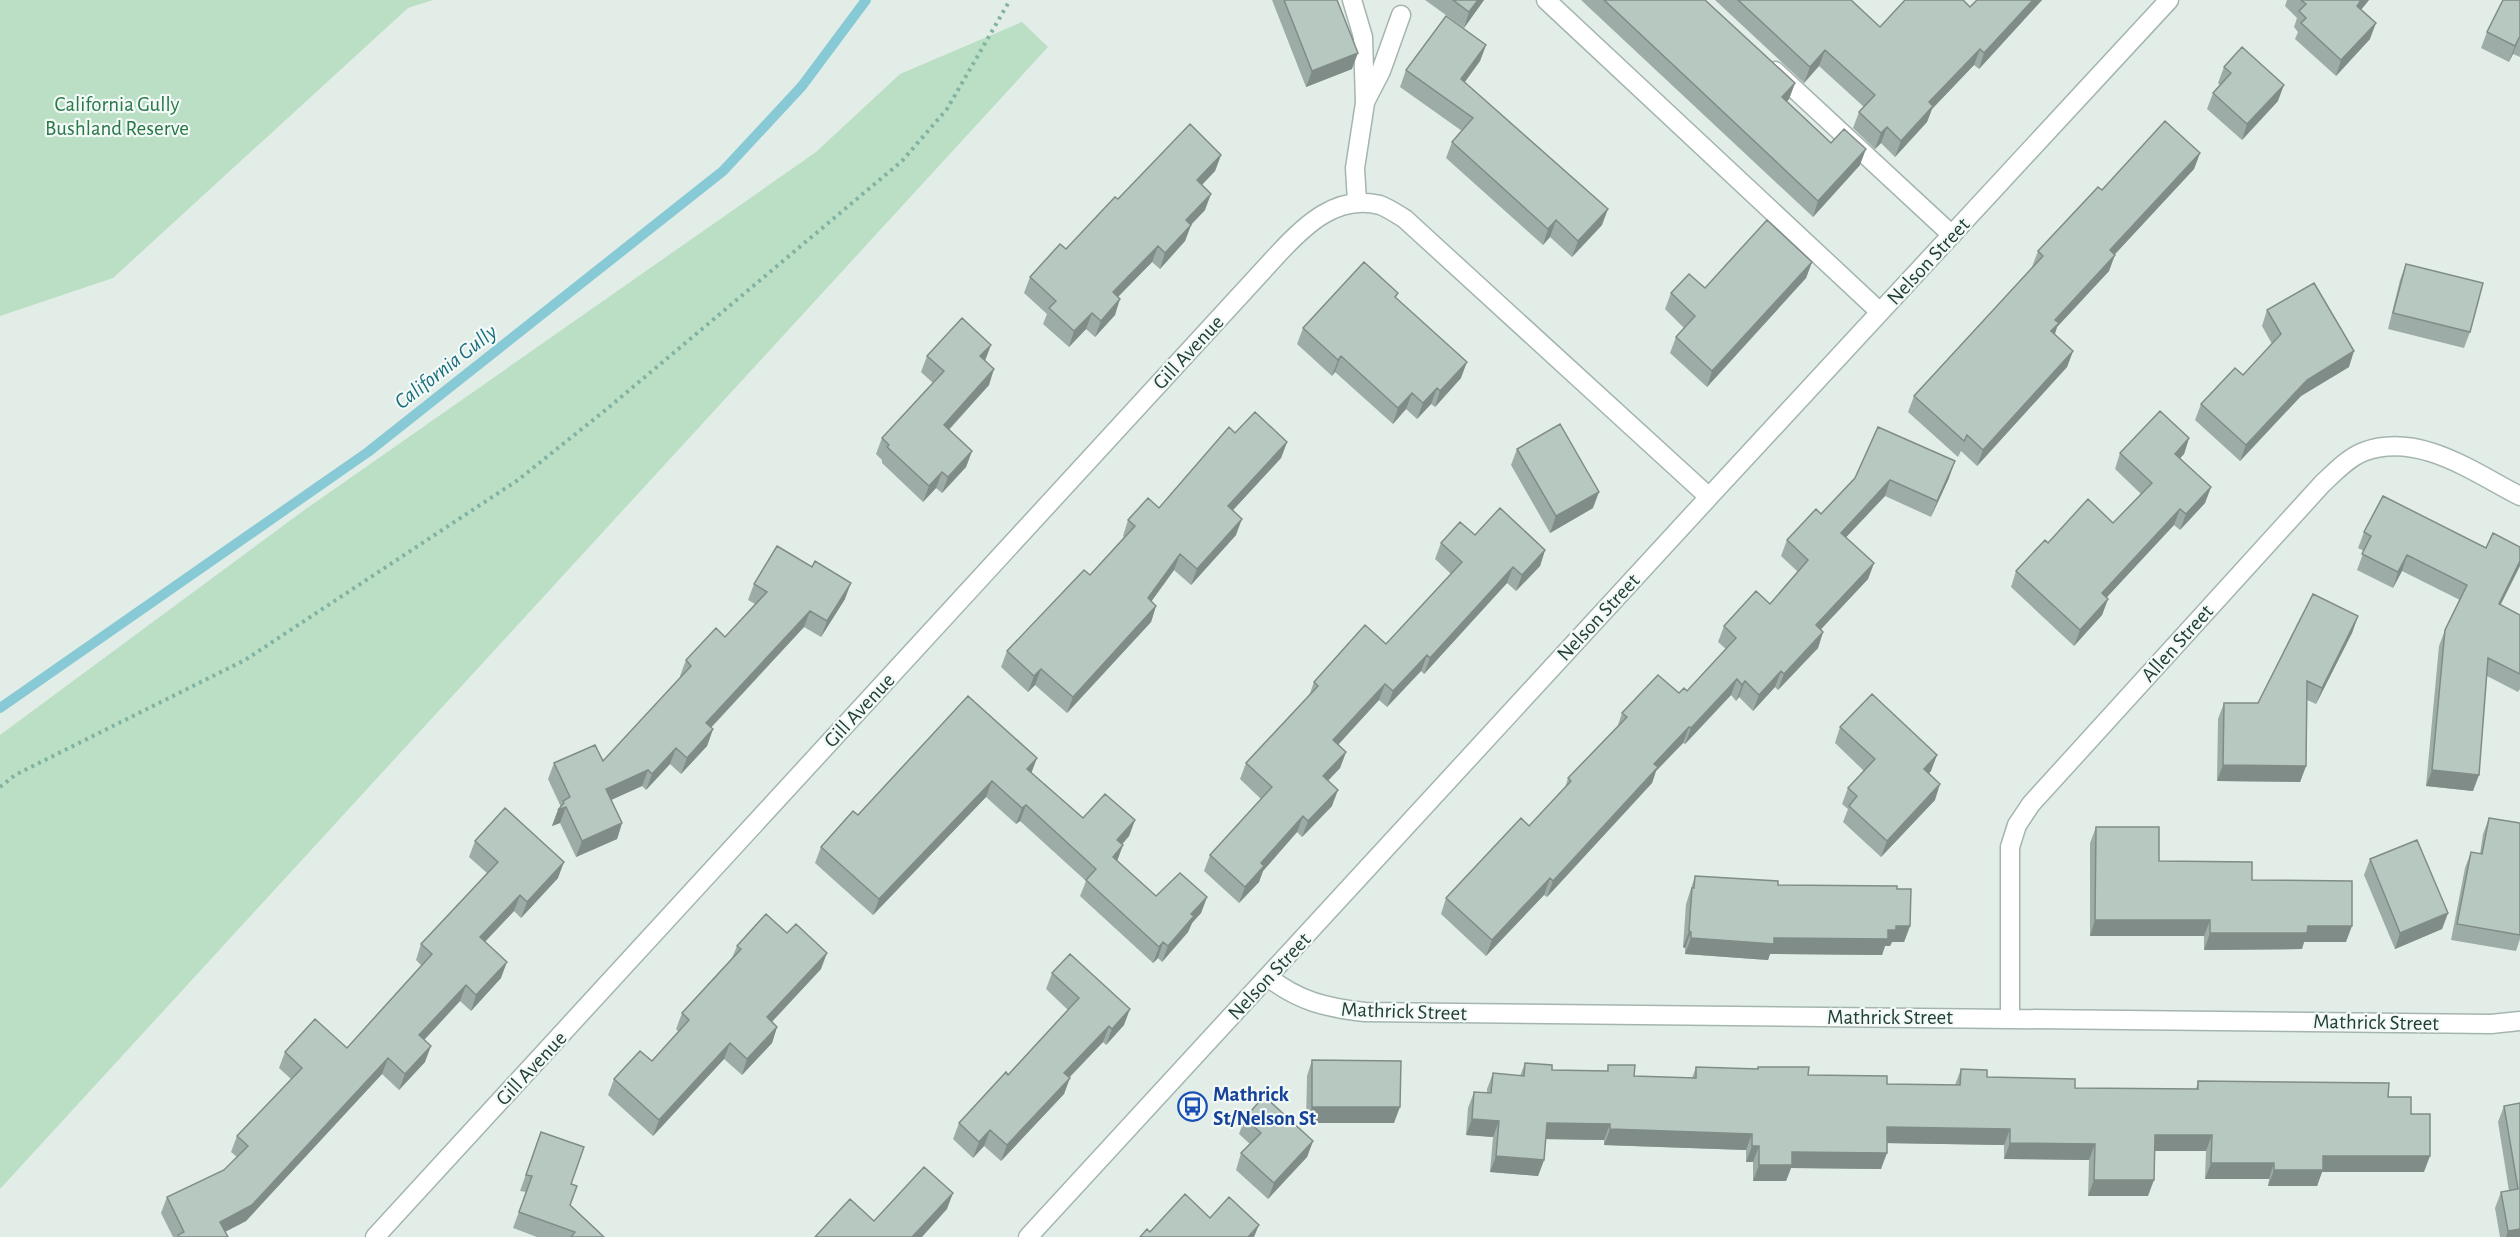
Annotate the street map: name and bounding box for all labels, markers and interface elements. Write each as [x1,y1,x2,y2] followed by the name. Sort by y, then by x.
[45,94,189,139] park label: California Gully Bushland Reserve
[1883,214,1974,309] street label: Nelson Street
[1149,311,1228,393] street label: Gill Avenue
[390,320,501,413] water label: California Gully
[1553,570,1644,665] street label: Nelson Street
[2137,600,2217,686] street label: Allen Street
[820,669,899,751] street label: Gill Avenue
[1224,929,1315,1024] street label: Nelson Street
[1341,999,1468,1024] street label: Mathrick Street
[1827,1007,1953,1028] street label: Mathrick Street
[2313,1011,2439,1034] street label: Mathrick Street
[492,1027,571,1109] street label: Gill Avenue
[1213,1084,1316,1129] place label: Mathrick St/Nelson St
[1176,1090,1208,1122] bus stop icon: Mathrick St/Nelson St

